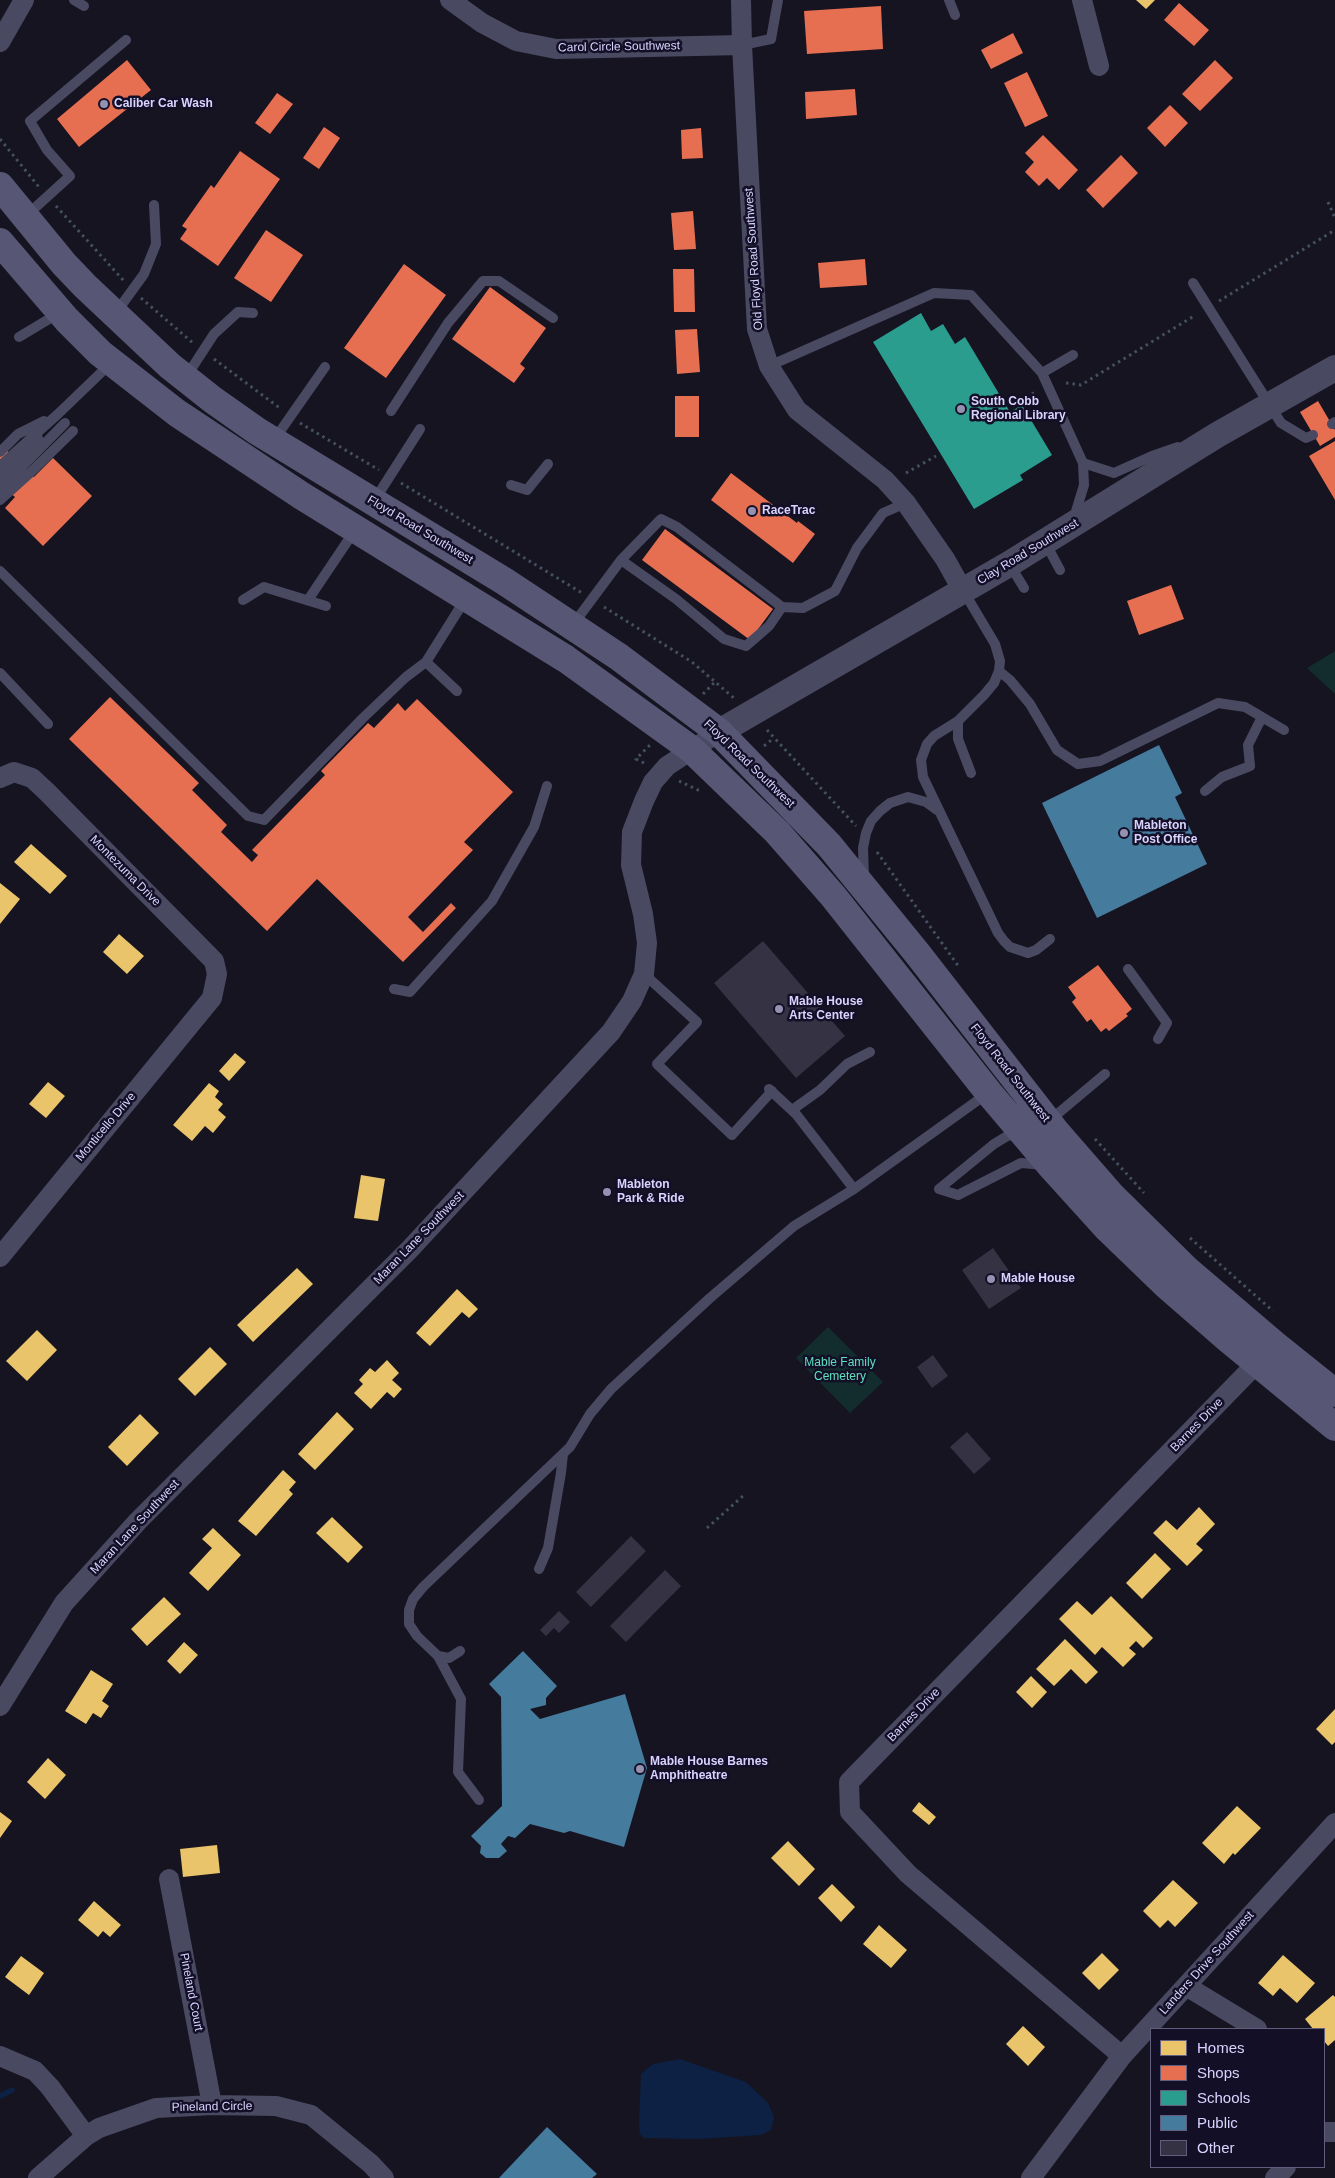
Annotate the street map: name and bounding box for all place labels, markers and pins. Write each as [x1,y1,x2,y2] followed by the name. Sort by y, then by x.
[114,97,213,111] place label: Caliber Car Wash
[98,98,110,110] marker: Caliber Car Wash
[971,395,1066,423] place label: South Cobb Regional Library
[955,403,967,415] marker: South Cobb Regional Library
[762,504,815,518] place label: RaceTrac
[746,505,758,517] marker: RaceTrac
[1134,819,1197,847] place label: Mableton Post Office
[1118,827,1130,839] marker: Mableton Post Office
[789,995,863,1023] place label: Mable House Arts Center
[773,1003,785,1015] marker: Mable House Arts Center
[617,1178,684,1206] place label: Mableton Park & Ride
[601,1186,613,1198] marker: Mableton Park & Ride
[1001,1272,1075,1286] place label: Mable House
[985,1273,997,1285] marker: Mable House
[650,1755,768,1783] place label: Mable House Barnes Amphitheatre
[634,1763,646,1775] marker: Mable House Barnes Amphitheatre

